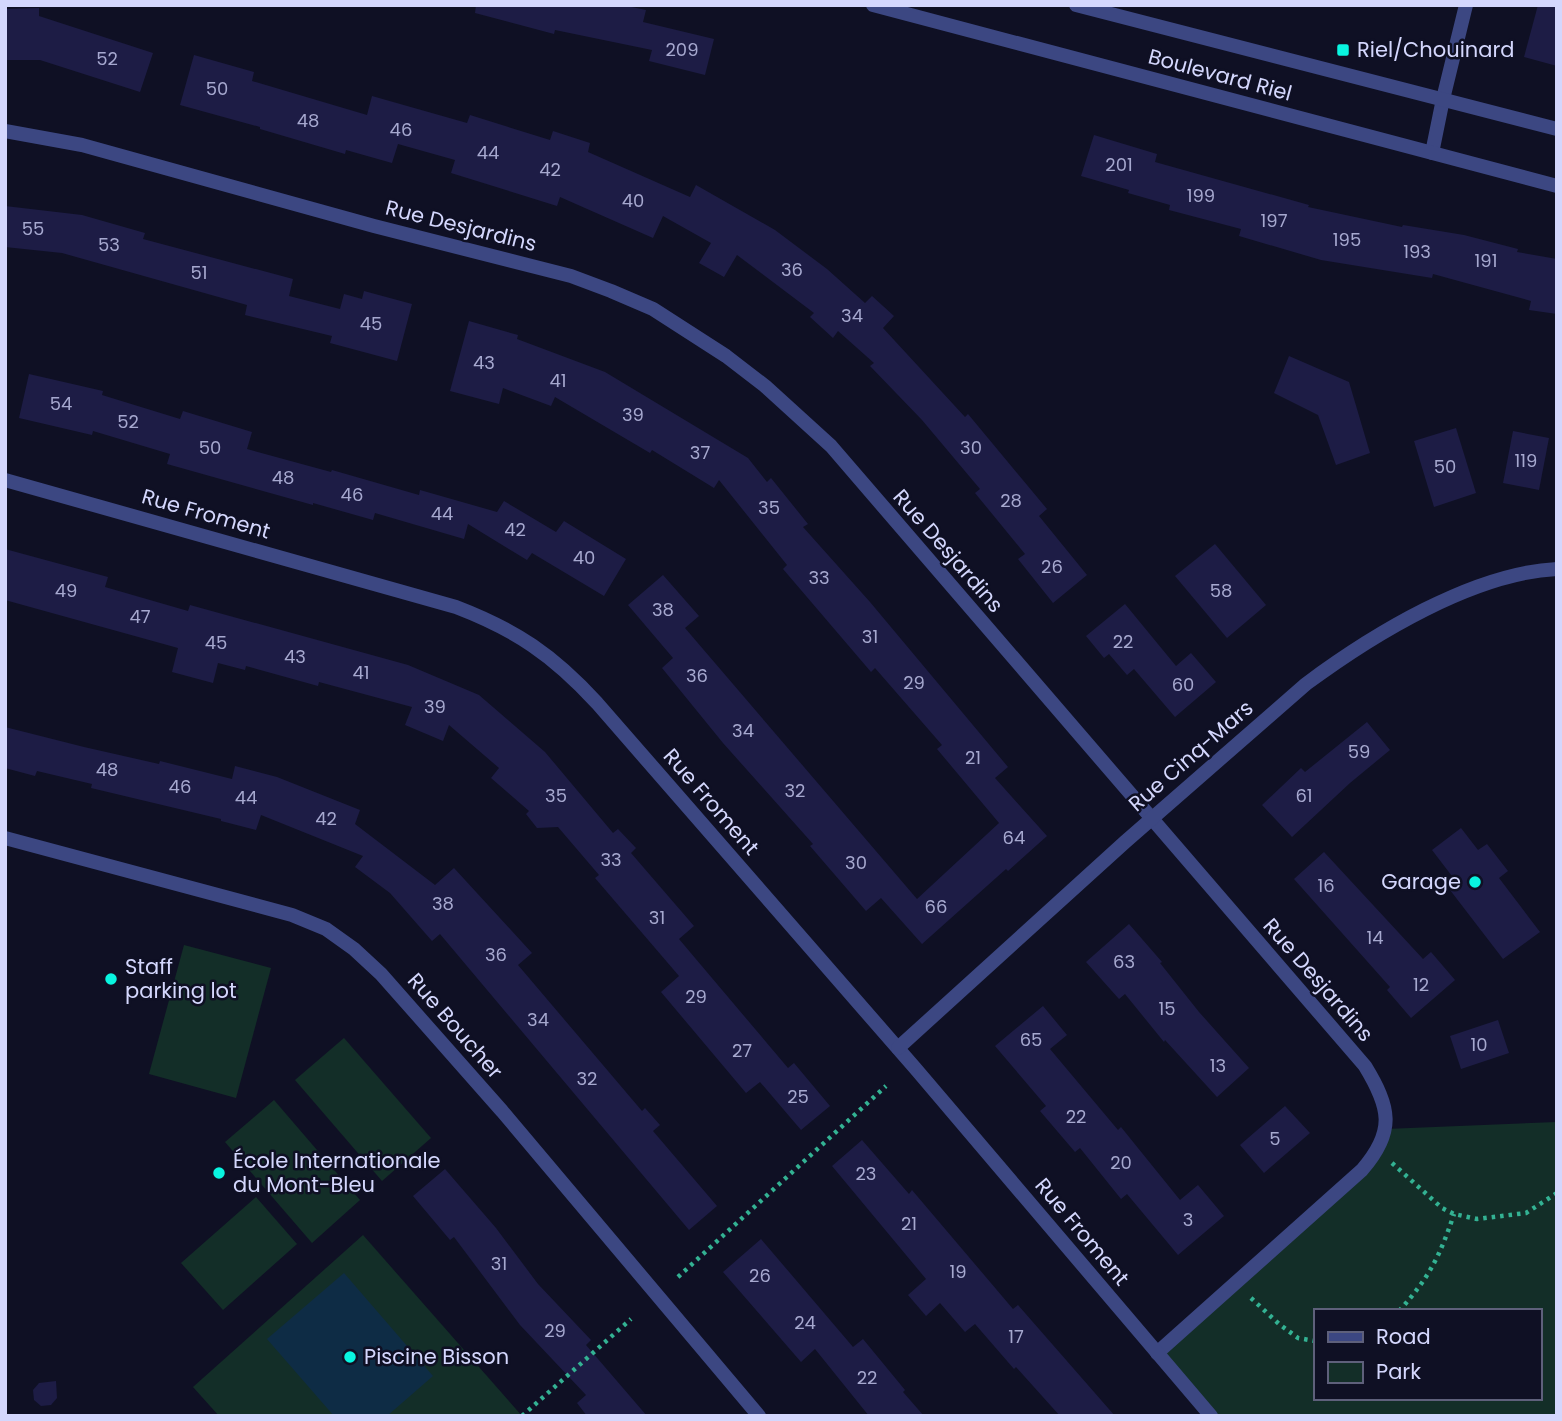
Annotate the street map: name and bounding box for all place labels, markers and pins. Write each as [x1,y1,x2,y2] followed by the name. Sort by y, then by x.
[1357,35,1514,64] place label: Riel/Chouinard
[1335,42,1351,58] marker: Riel/Chouinard
[1381,867,1461,896] place label: Garage
[1467,874,1483,890] marker: Garage
[125,952,237,1005] place label: Staff parking lot
[103,971,119,987] marker: Staff parking lot
[233,1146,441,1199] place label: École Internationale du Mont-Bleu
[211,1165,227,1181] marker: École Internationale du Mont-Bleu
[364,1342,509,1371] place label: Piscine Bisson
[342,1349,358,1365] marker: Piscine Bisson

